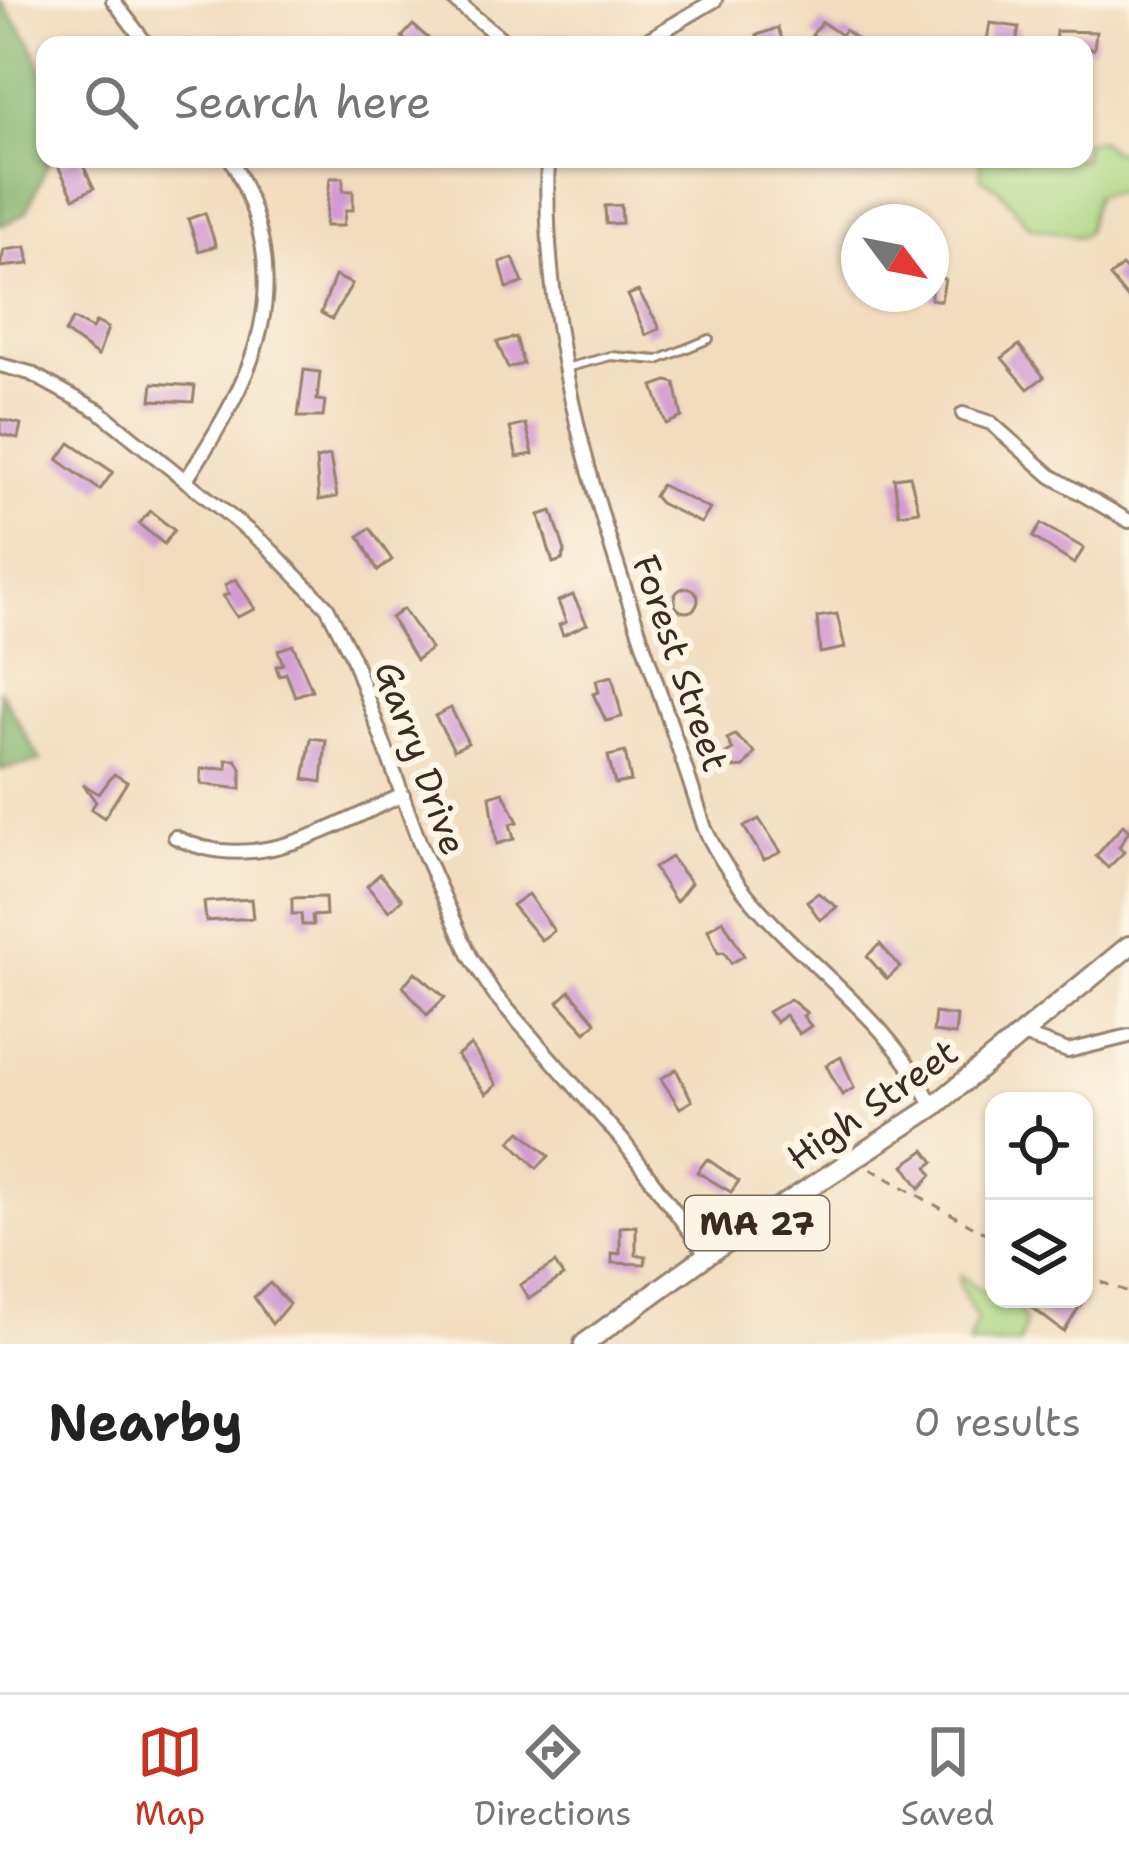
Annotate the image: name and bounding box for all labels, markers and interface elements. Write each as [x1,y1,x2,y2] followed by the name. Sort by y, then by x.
[36,36,1093,168] search box
[78,69,144,135] icon: search
[174,72,431,132] text: Search here
[841,204,949,312] north arrow
[621,548,740,778] street label: Forest Street
[363,655,478,862] street label: Garry Drive
[777,1027,968,1181] street label: High Street
[985,1092,1093,1308] map controls
[985,1092,1093,1200] button: locate
[685,1196,829,1250] road number: MA 27
[985,1200,1093,1308] button: layers
[48,1388,243,1456] text: Nearby
[914,1396,1081,1448] text: 0 results
[135,1719,205,1836] tab: Map
[474,1719,632,1836] tab: Directions
[901,1719,994,1836] tab: Saved

